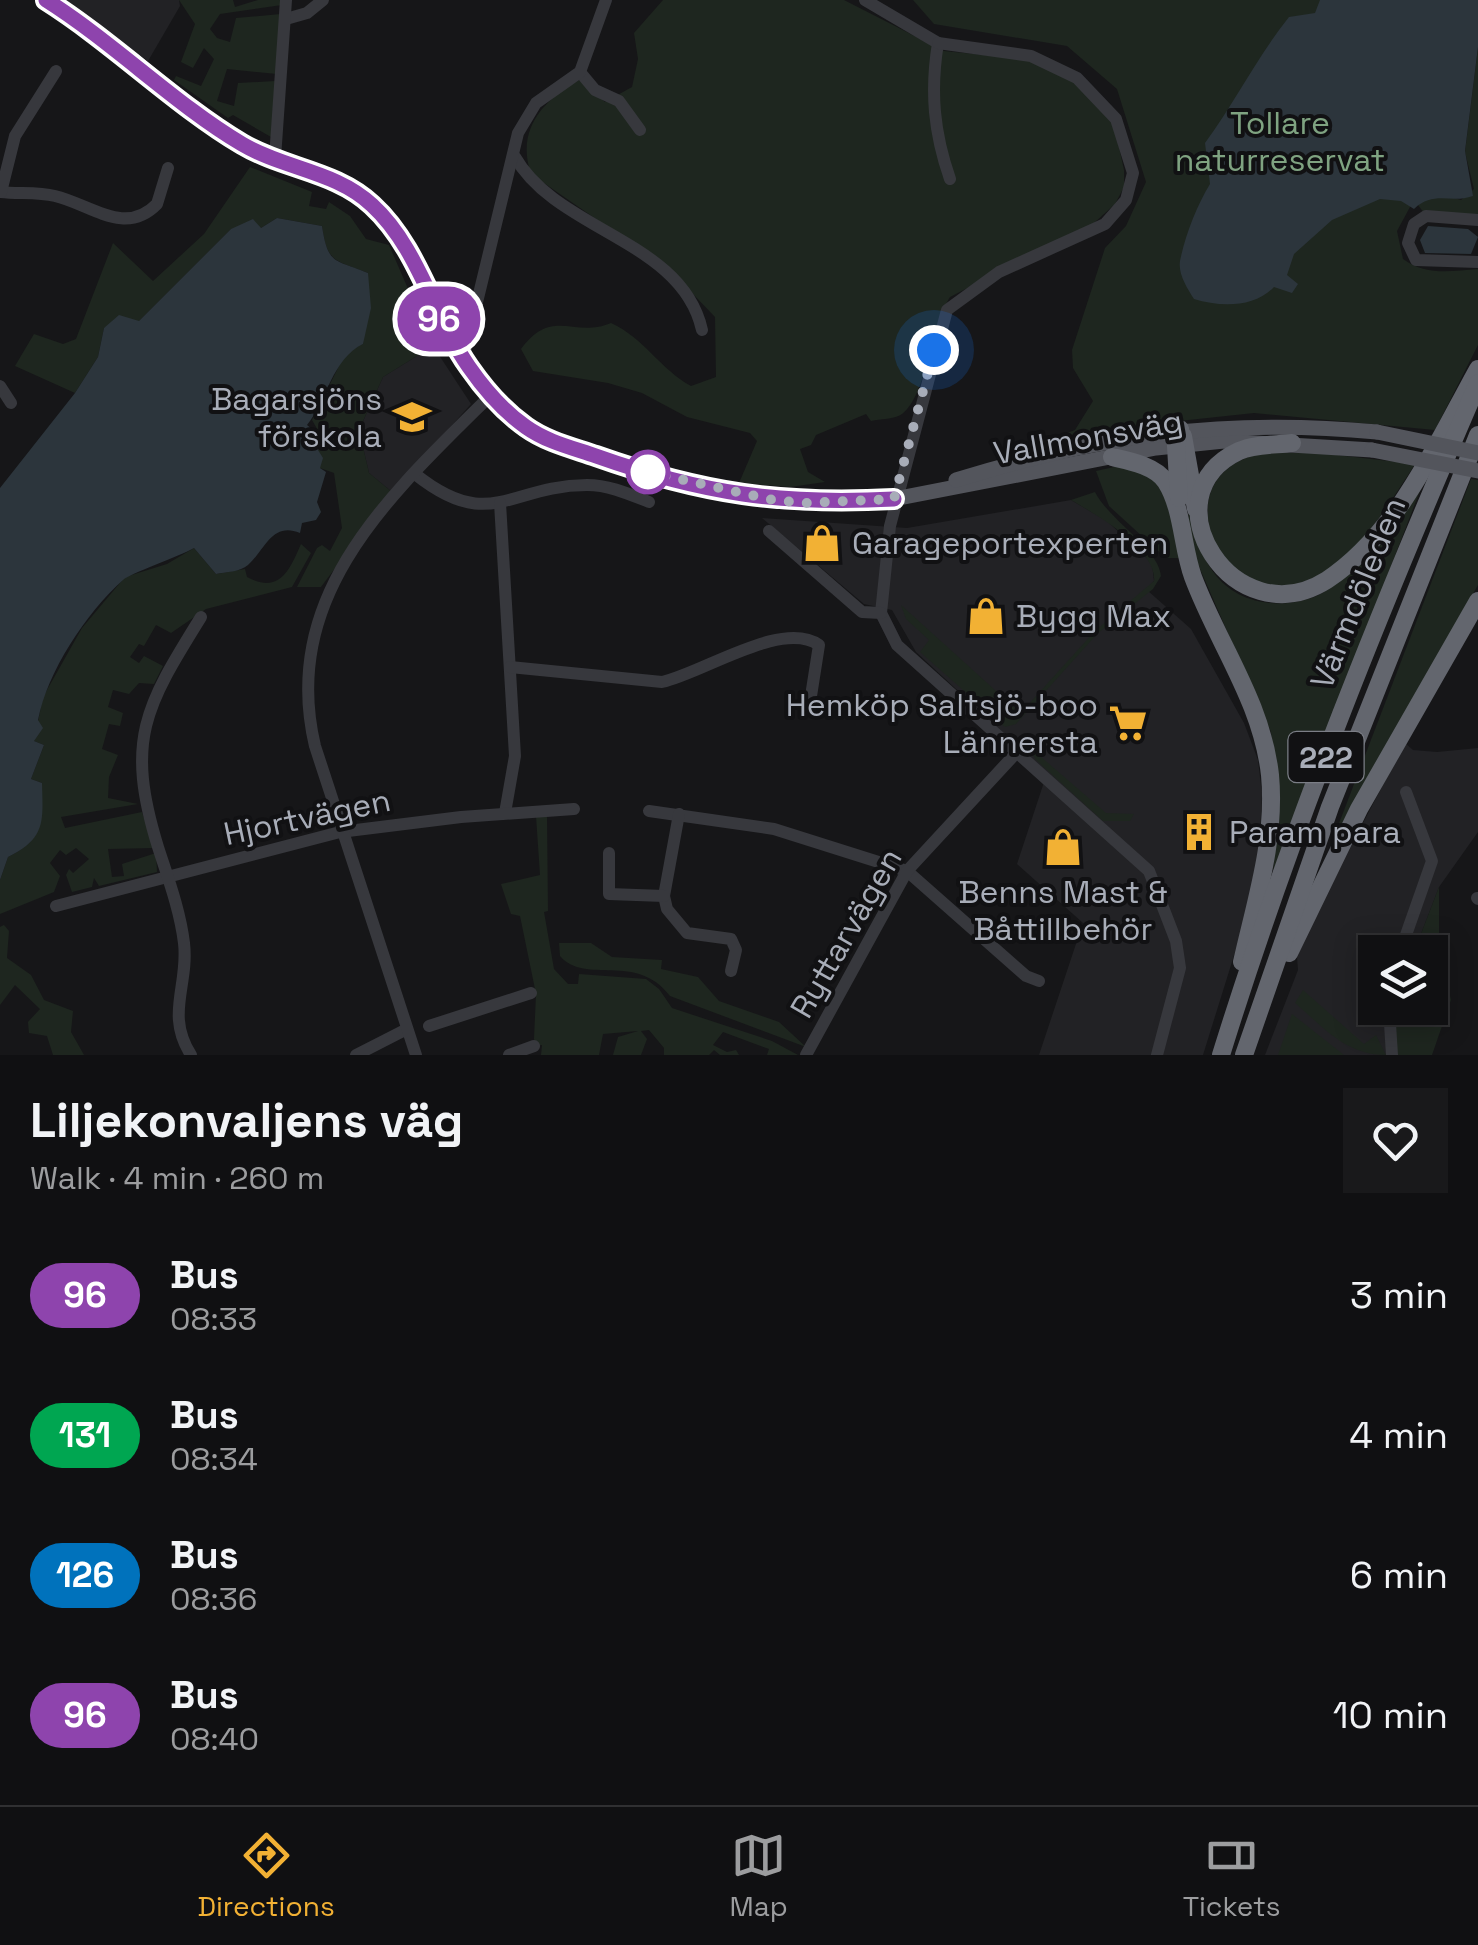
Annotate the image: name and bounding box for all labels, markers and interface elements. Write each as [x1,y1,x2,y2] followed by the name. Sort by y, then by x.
[1175,103,1385,180] park label: Tollare naturreservat
[394,286,484,352] line badge: 96
[417,297,461,341] text: 96
[909,325,959,375] your location
[211,379,382,456] place label: Bagarsjöns förskola
[391,396,433,438] school or university icon: Bagarsjöns förskola
[990,401,1186,473] street label: Vallmonsväg
[627,451,669,493] unlabelled marker
[1301,491,1415,695] street label: Värmdöleden
[801,522,843,564] shop icon: Garageportexperten
[852,523,1168,563] place label: Garageportexperten
[965,595,1007,637] shop icon: Bygg Max
[1016,596,1171,636] place label: Bygg Max
[786,685,1098,762] place label: Hemköp Saltsjö-boo Lännersta
[1107,702,1149,744] supermarket icon: Hemköp Saltsjö-boo Lännersta
[1288,732,1364,782] road number: 222
[220,780,394,854] street label: Hjortvägen
[1178,811,1220,853] building icon: Param para
[1229,812,1401,852] place label: Param para
[1042,826,1084,868] shop icon: Benns Mast & Båttillbehör
[781,841,911,1025] street label: Ryttarvägen
[958,872,1168,949] place label: Benns Mast & Båttillbehör
[1358,935,1448,1025] map controls
[1358,935,1448,1025] button: layers
[1343,1088,1448,1193] button: heart
[30,1090,463,1151] text: Liljekonvaljens väg
[30,1158,324,1198] text: Walk · 4 min · 260 m
[170,1251,239,1299] text: Bus
[1350,1271,1448,1319] text: 3 min
[63,1273,107,1317] text: 96
[170,1299,257,1339] text: 08:33
[170,1391,239,1439] text: Bus
[1349,1411,1448,1459] text: 4 min
[59,1413,111,1457] text: 131
[170,1439,258,1479] text: 08:34
[170,1531,239,1579] text: Bus
[1350,1551,1448,1599] text: 6 min
[56,1553,114,1597] text: 126
[170,1579,257,1619] text: 08:36
[170,1671,239,1719] text: Bus
[1333,1691,1448,1739] text: 10 min
[63,1693,107,1737] text: 96
[170,1719,259,1759] text: 08:40
[197,1828,335,1924] tab: Directions
[730,1828,788,1924] tab: Map
[1183,1828,1281,1924] tab: Tickets

